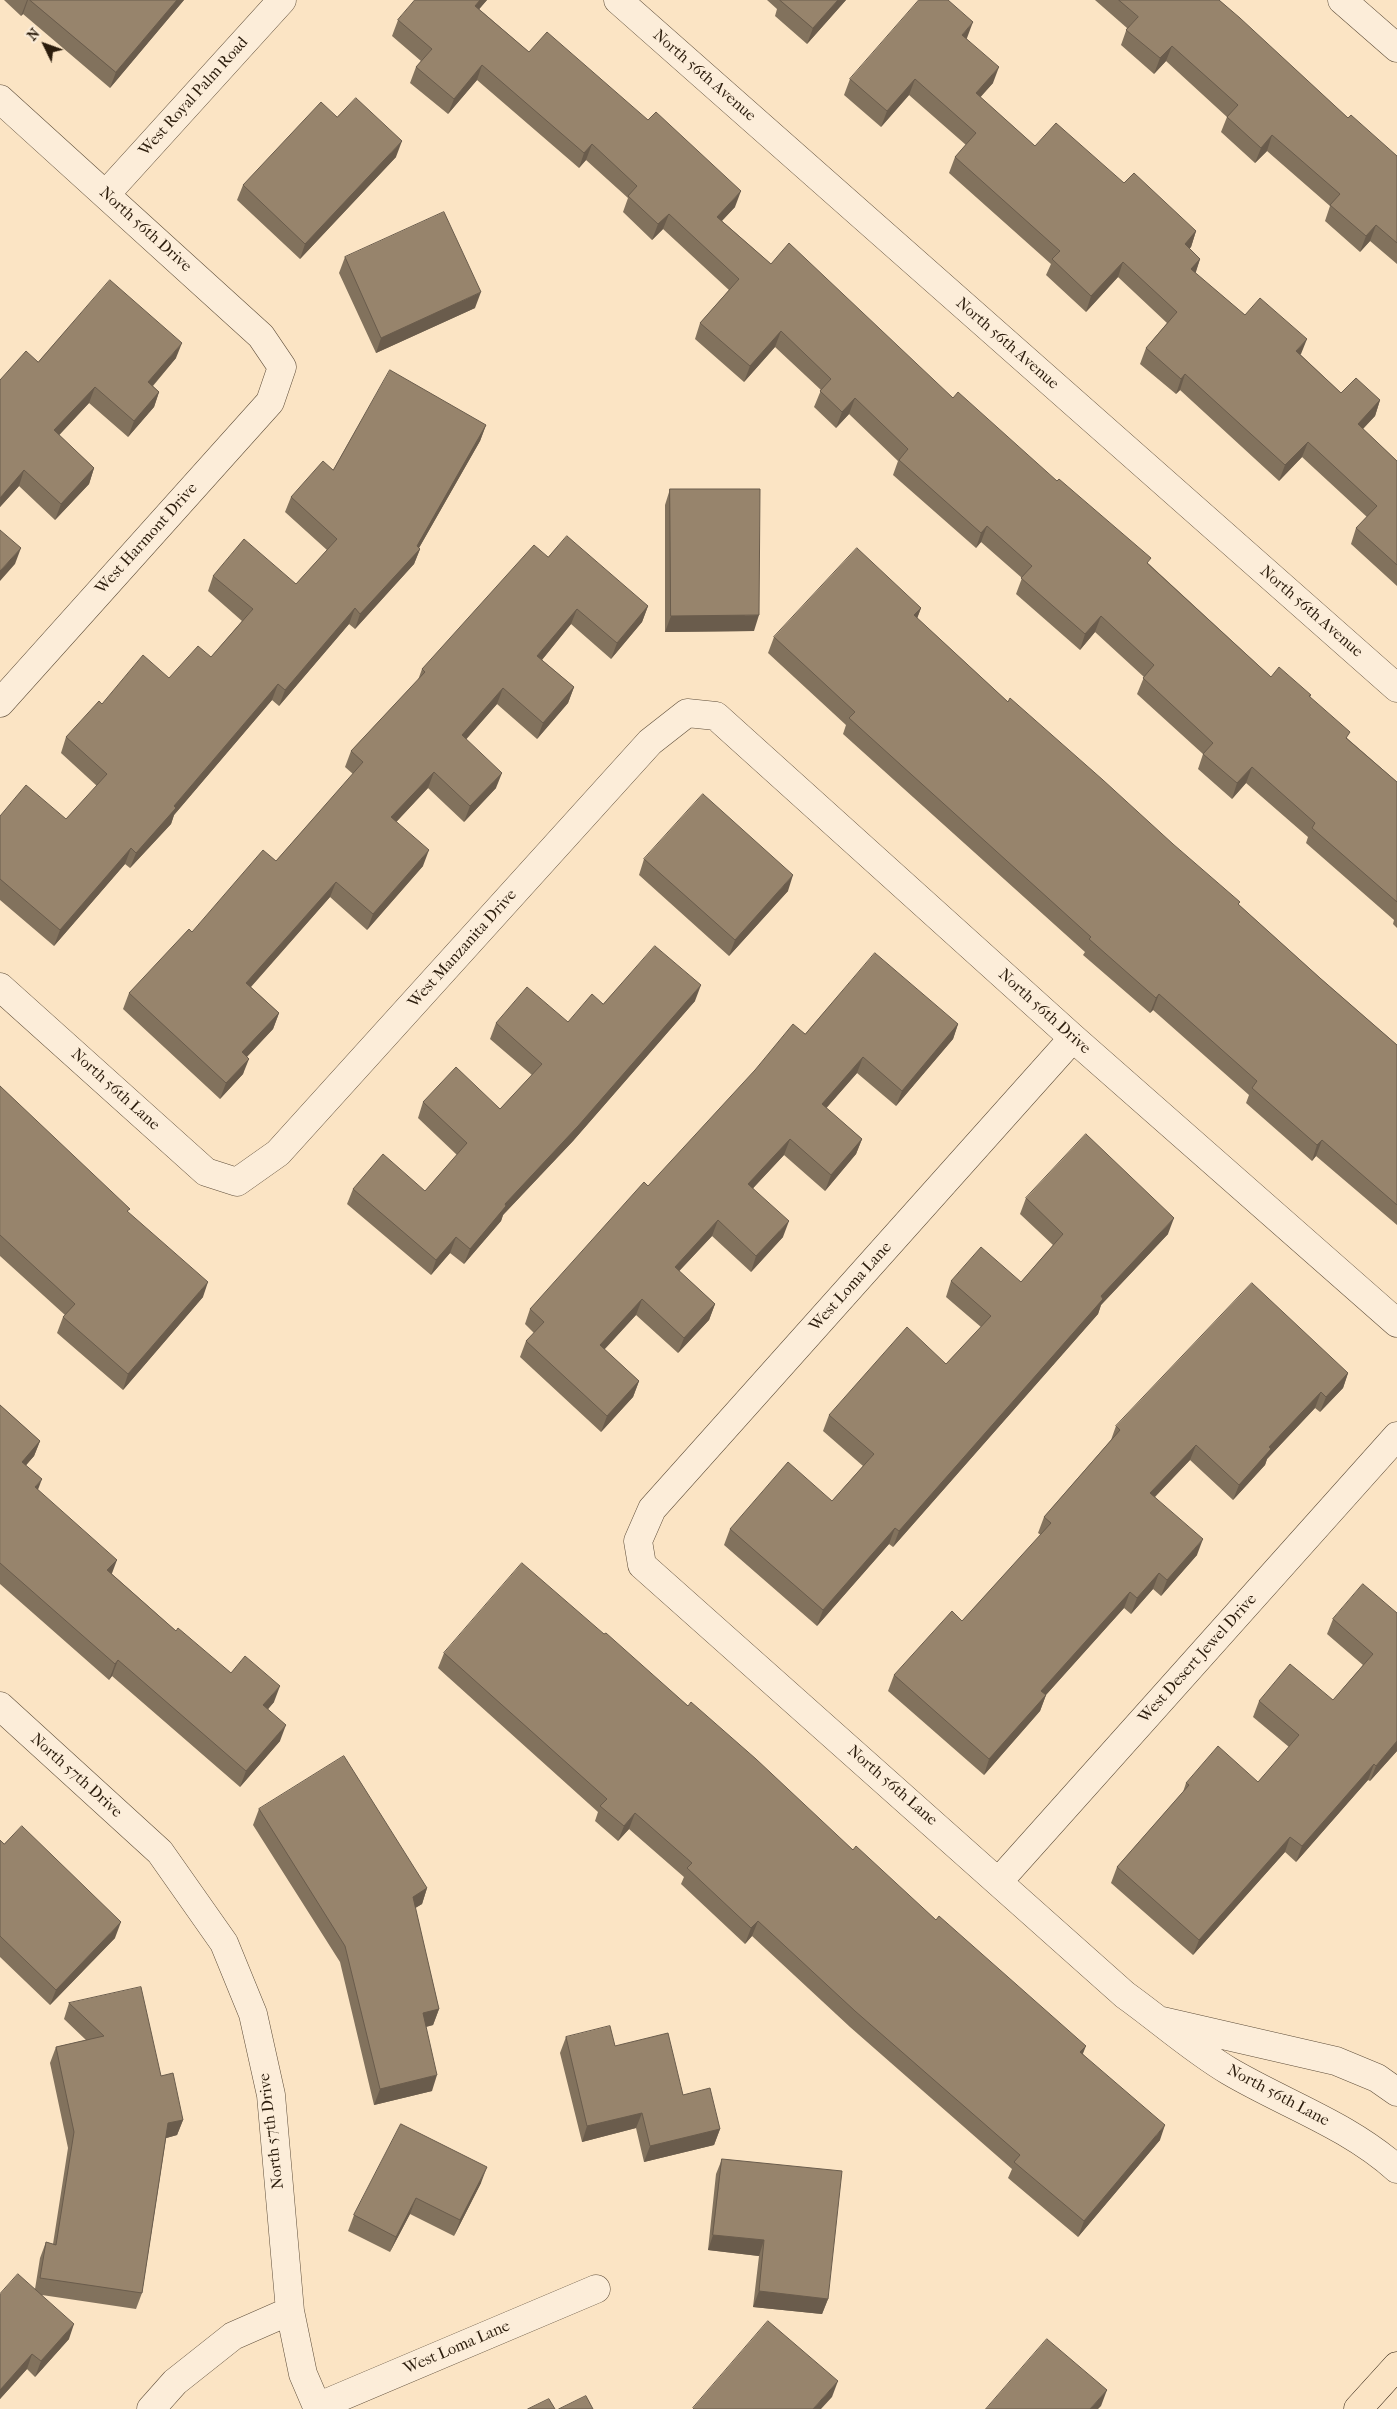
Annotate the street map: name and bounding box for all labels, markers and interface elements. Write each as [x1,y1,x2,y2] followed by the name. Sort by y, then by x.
[20,20,70,70] north arrow
[24,25,43,44] text: N
[649,26,759,126] street label: North 56th Avenue
[135,33,253,161] street label: West Royal Palm Road
[95,184,195,276] street label: North 56th Drive
[952,294,1062,394] street label: North 56th Avenue
[92,479,202,599] street label: West Harmont Drive
[1256,562,1366,662] street label: North 56th Avenue
[405,886,521,1012] street label: West Manzanita Drive
[994,966,1094,1058] street label: North 56th Drive
[67,1045,163,1135] street label: North 56th Lane
[806,1238,896,1336] street label: West Loma Lane
[1135,1590,1261,1728] street label: West Desert Jewel Drive
[26,1730,126,1822] street label: North 57th Drive
[843,1742,941,1830] street label: North 56th Lane
[1224,2061,1332,2131] street label: North 56th Lane
[255,2072,289,2190] street label: North 57th Drive
[401,2317,513,2379] street label: West Loma Lane

